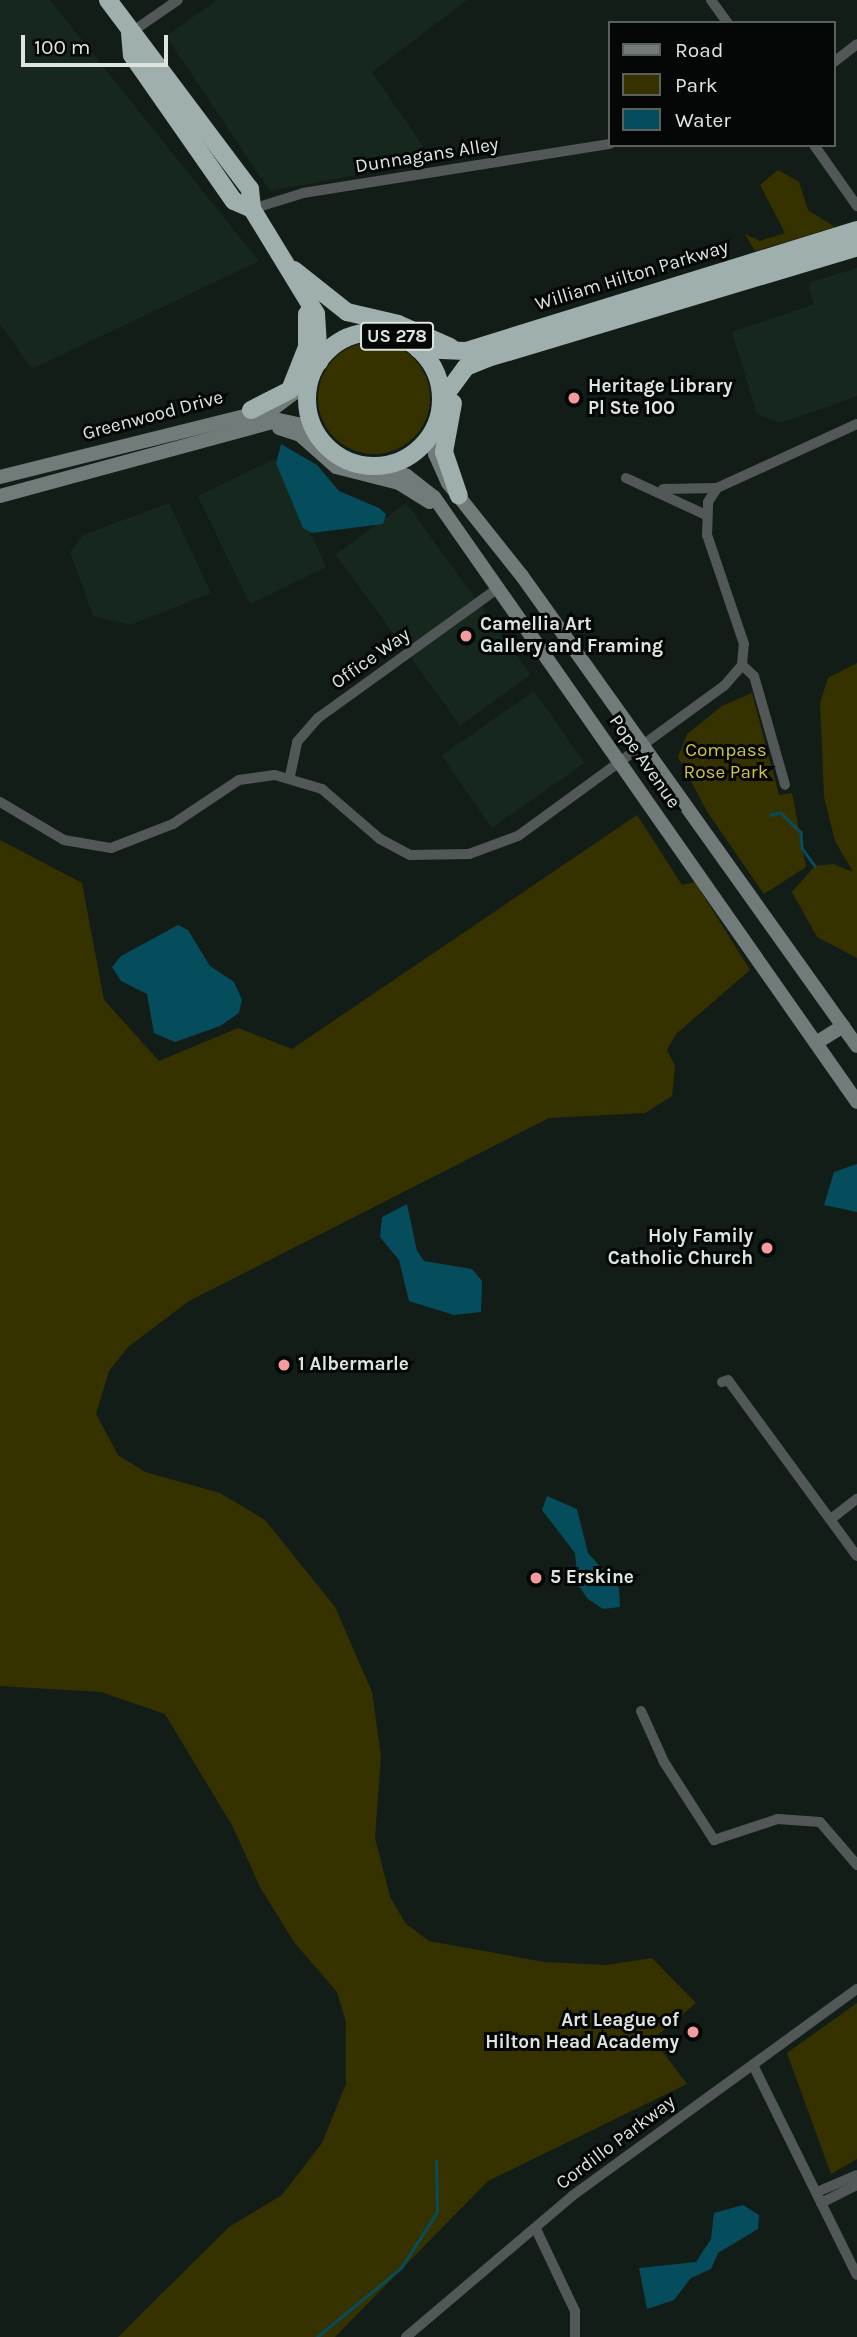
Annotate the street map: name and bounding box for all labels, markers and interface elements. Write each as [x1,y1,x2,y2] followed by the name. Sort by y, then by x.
[24,21,172,65] scale bar
[608,21,836,147] legend
[34,35,91,59] text: 100 m
[675,38,723,62] text: Road
[675,73,718,97] text: Park
[675,108,731,132] text: Water
[354,133,500,179] street label: Dunnagans Alley
[533,236,731,316] street label: William Hilton Parkway
[358,322,436,350] road number: US 278
[588,376,733,420] place label: Heritage Library Pl Ste 100
[80,386,226,446] street label: Greenwood Drive
[566,390,582,406] marker: Heritage Library Pl Ste 100
[480,614,663,658] place label: Camellia Art Gallery and Framing
[327,624,415,694] street label: Office Way
[458,628,474,644] marker: Camellia Art Gallery and Framing
[603,711,685,813] street label: Pope Avenue
[684,740,768,784] park label: Compass Rose Park
[608,1226,753,1270] place label: Holy Family Catholic Church
[759,1240,775,1256] marker: Holy Family Catholic Church
[298,1354,409,1376] place label: 1 Albermarle
[276,1357,292,1373] marker: 1 Albermarle
[550,1567,634,1589] place label: 5 Erskine
[528,1570,544,1586] marker: 5 Erskine
[485,2010,679,2054] place label: Art League of Hilton Head Academy
[685,2024,701,2040] marker: Art League of Hilton Head Academy
[552,2091,680,2195] street label: Cordillo Parkway

